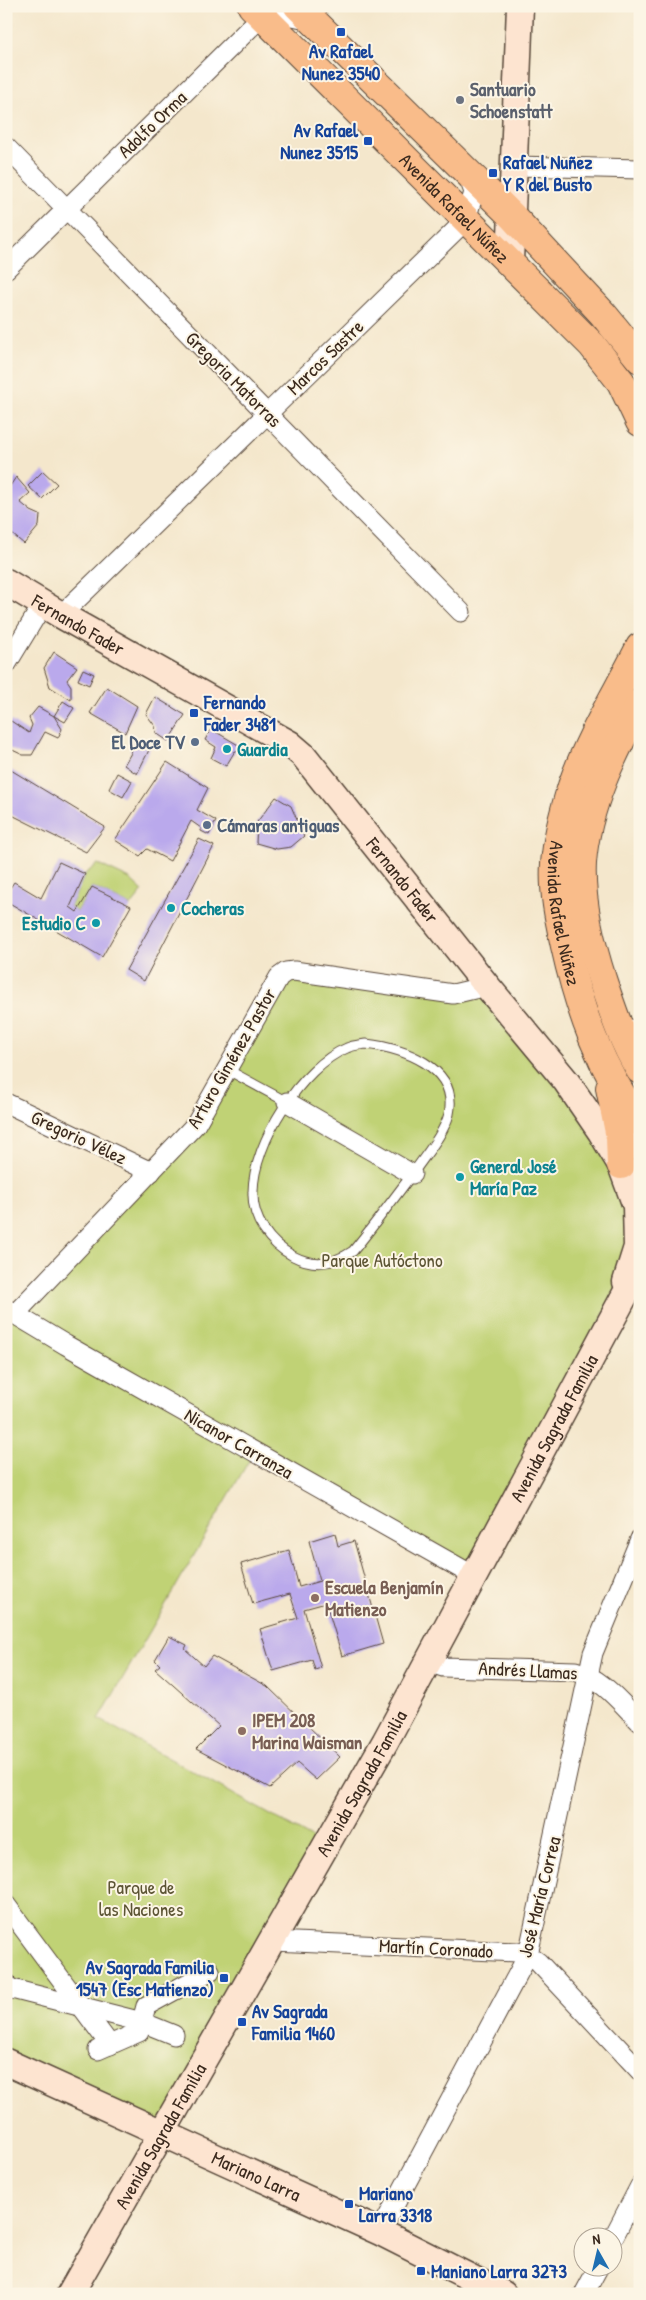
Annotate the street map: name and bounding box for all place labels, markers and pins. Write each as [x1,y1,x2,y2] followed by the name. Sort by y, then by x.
[335,26,347,38] marker: Av Rafael Nunez 3540
[302,38,381,86] place label: Av Rafael Nunez 3540
[470,76,554,124] place label: Santuario Schoenstatt
[454,94,466,106] marker: Santuario Schoenstatt
[280,117,359,165] place label: Av Rafael Nunez 3515
[362,135,374,147] marker: Av Rafael Nunez 3515
[503,149,593,197] place label: Rafael Nuñez Y R del Busto
[487,167,499,179] marker: Rafael Nuñez Y R del Busto
[203,689,276,737] place label: Fernando Fader 3481
[188,707,200,719] marker: Fernando Fader 3481
[112,729,186,755] place label: El Doce TV
[189,736,201,748] marker: El Doce TV
[237,736,288,762] place label: Guardia
[221,743,233,755] marker: Guardia
[217,812,340,839] place label: Cámaras antiguas
[201,819,213,831] marker: Cámaras antiguas
[181,895,245,921] place label: Cocheras
[165,902,177,914] marker: Cocheras
[22,910,86,936] place label: Estudio C
[90,917,102,929] marker: Estudio C
[470,1153,557,1201] place label: General José María Paz
[454,1171,466,1183] marker: General José María Paz
[325,1574,444,1622] place label: Escuela Benjamín Matienzo
[309,1592,321,1604] marker: Escuela Benjamín Matienzo
[252,1707,363,1755] place label: IPEM 208 Marina Waisman
[236,1725,248,1737] marker: IPEM 208 Marina Waisman
[76,1954,215,2002] place label: Av Sagrada Familia 1547 (Esc Matienzo)
[218,1972,230,1984] marker: Av Sagrada Familia 1547 (Esc Matienzo)
[251,1998,335,2046] place label: Av Sagrada Familia 1460
[236,2016,248,2028] marker: Av Sagrada Familia 1460
[359,2180,432,2228] place label: Mariano Larra 3318
[343,2198,355,2210] marker: Mariano Larra 3318
[431,2258,567,2284] place label: Maniano Larra 3273
[415,2265,427,2277] marker: Maniano Larra 3273

